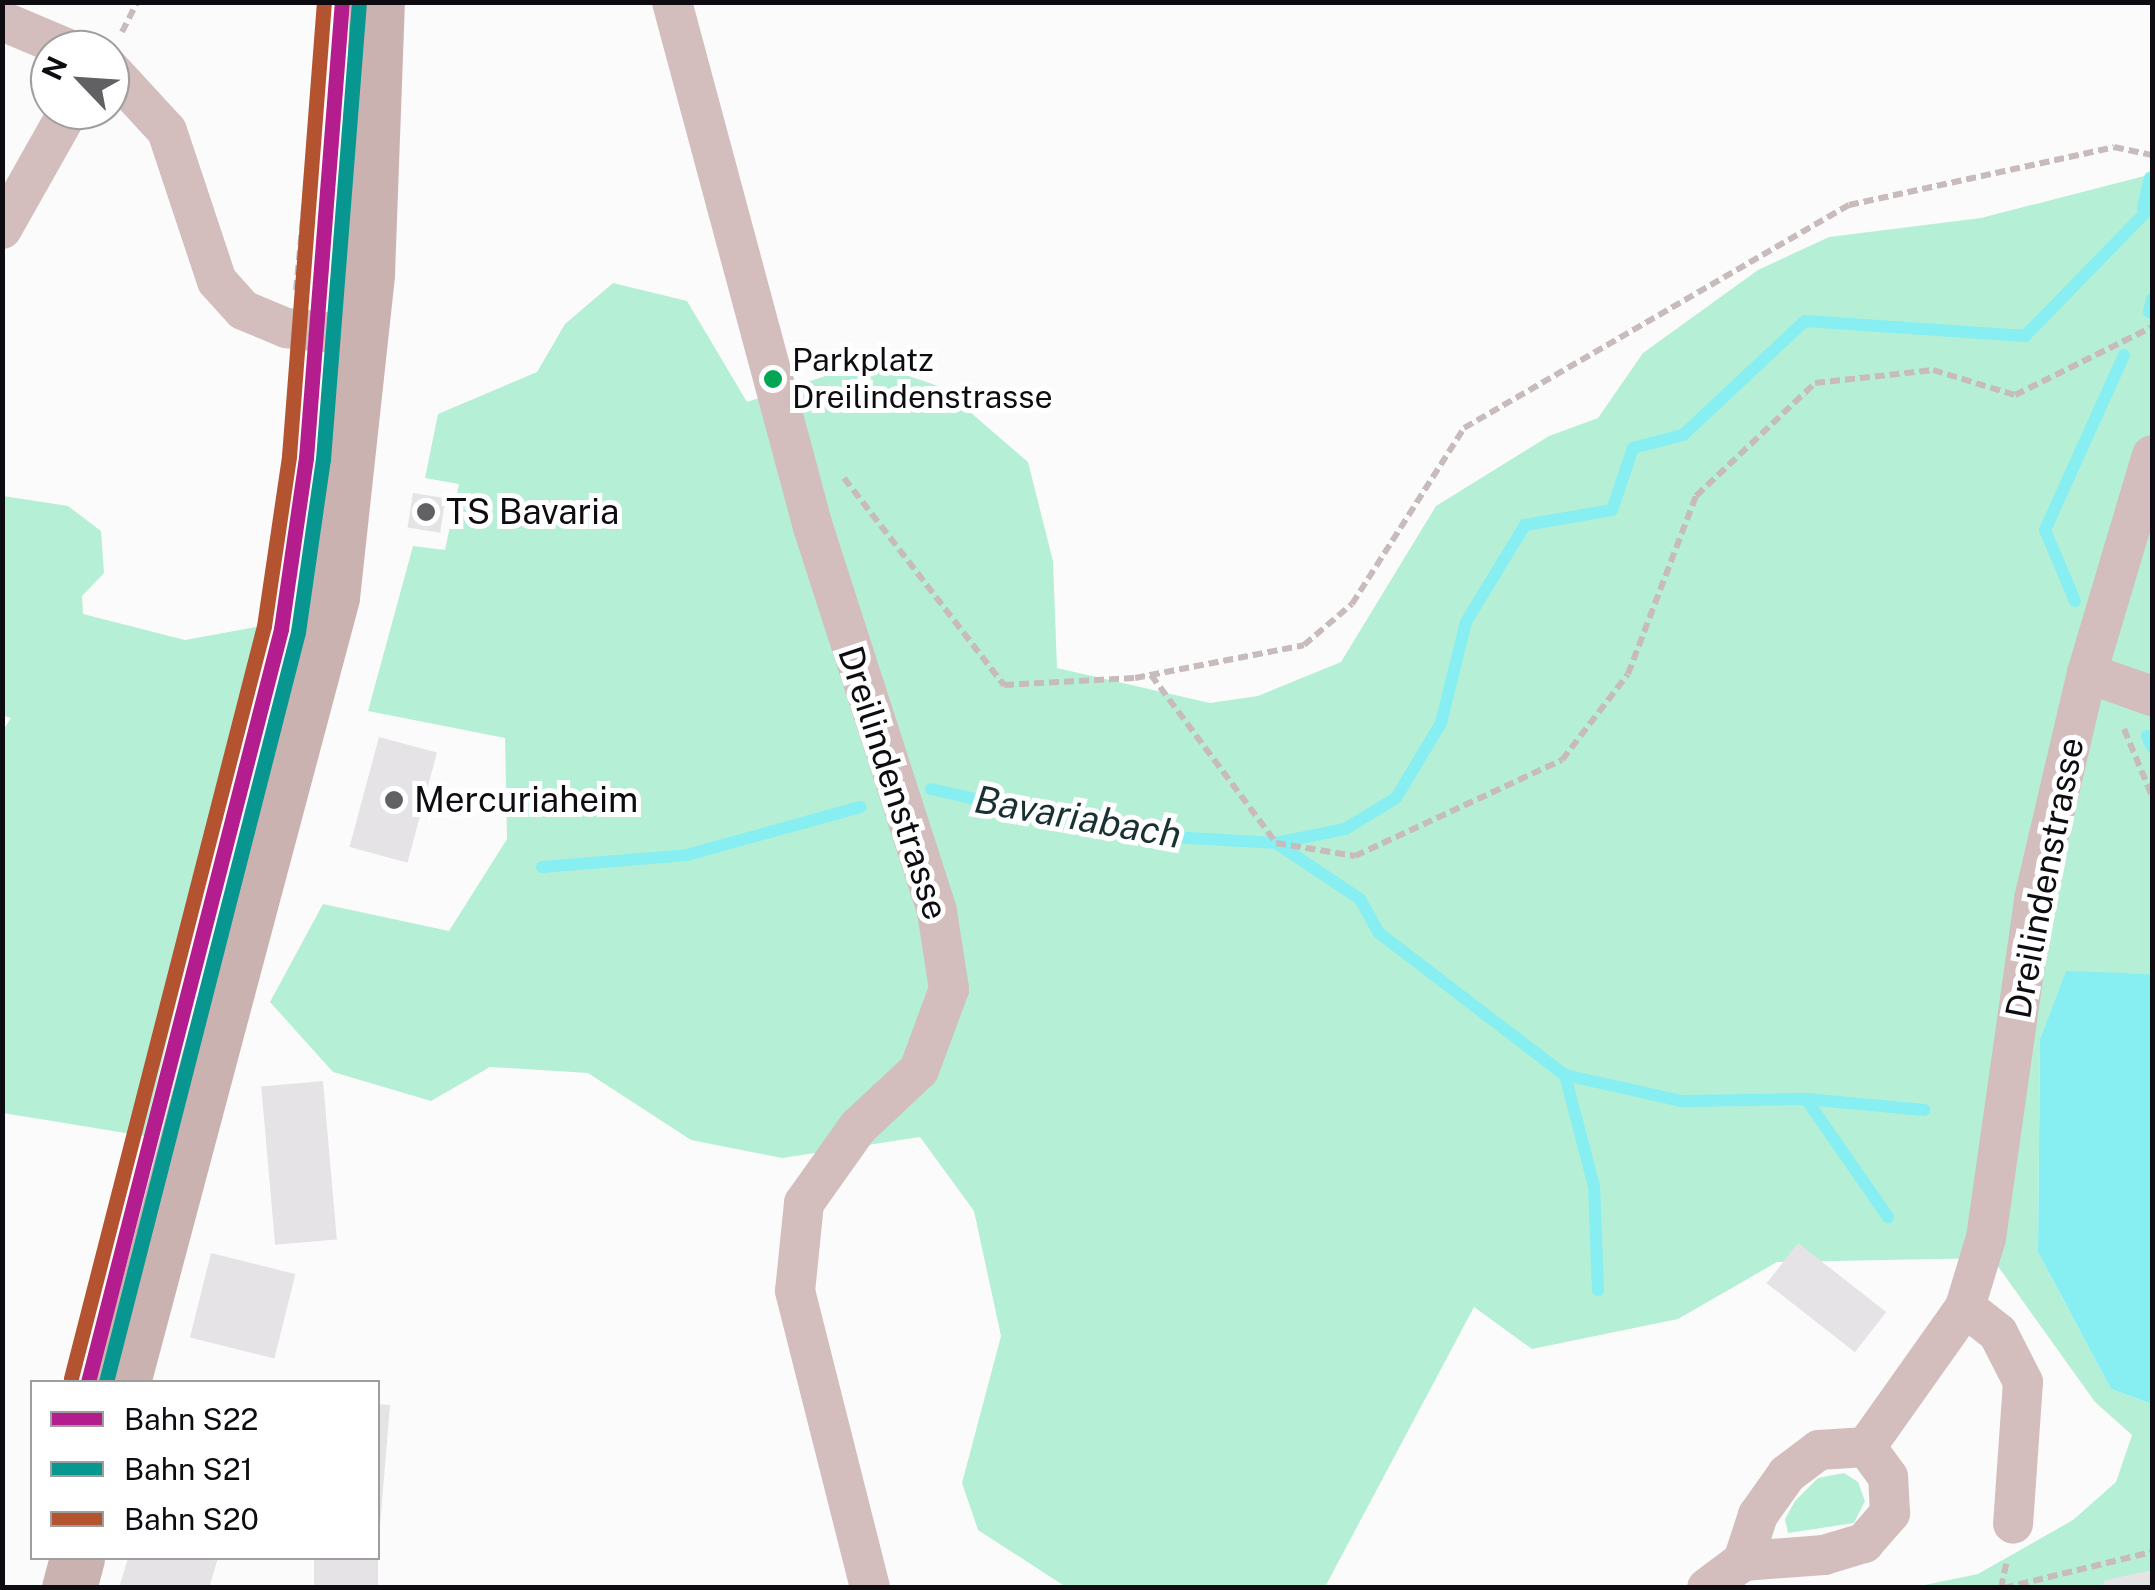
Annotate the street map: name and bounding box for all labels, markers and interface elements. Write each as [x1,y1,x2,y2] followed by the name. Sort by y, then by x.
[30,30,130,130] north arrow
[35,51,74,85] text: N
[792,342,1053,417] place label: Parkplatz Dreilindenstrasse
[763,369,783,389] marker: Parkplatz Dreilindenstrasse
[446,491,619,533] place label: TS Bavaria
[415,501,437,523] marker: TS Bavaria
[829,641,957,925] street label: Dreilindenstrasse
[1997,734,2093,1022] street label: Dreilindenstrasse
[971,776,1185,858] water label: Bavariabach
[414,779,638,821] place label: Mercuriaheim
[383,789,405,811] marker: Mercuriaheim
[30,1380,380,1560] legend
[124,1401,258,1437] text: Bahn S22
[124,1451,253,1487] text: Bahn S21
[124,1501,259,1537] text: Bahn S20

